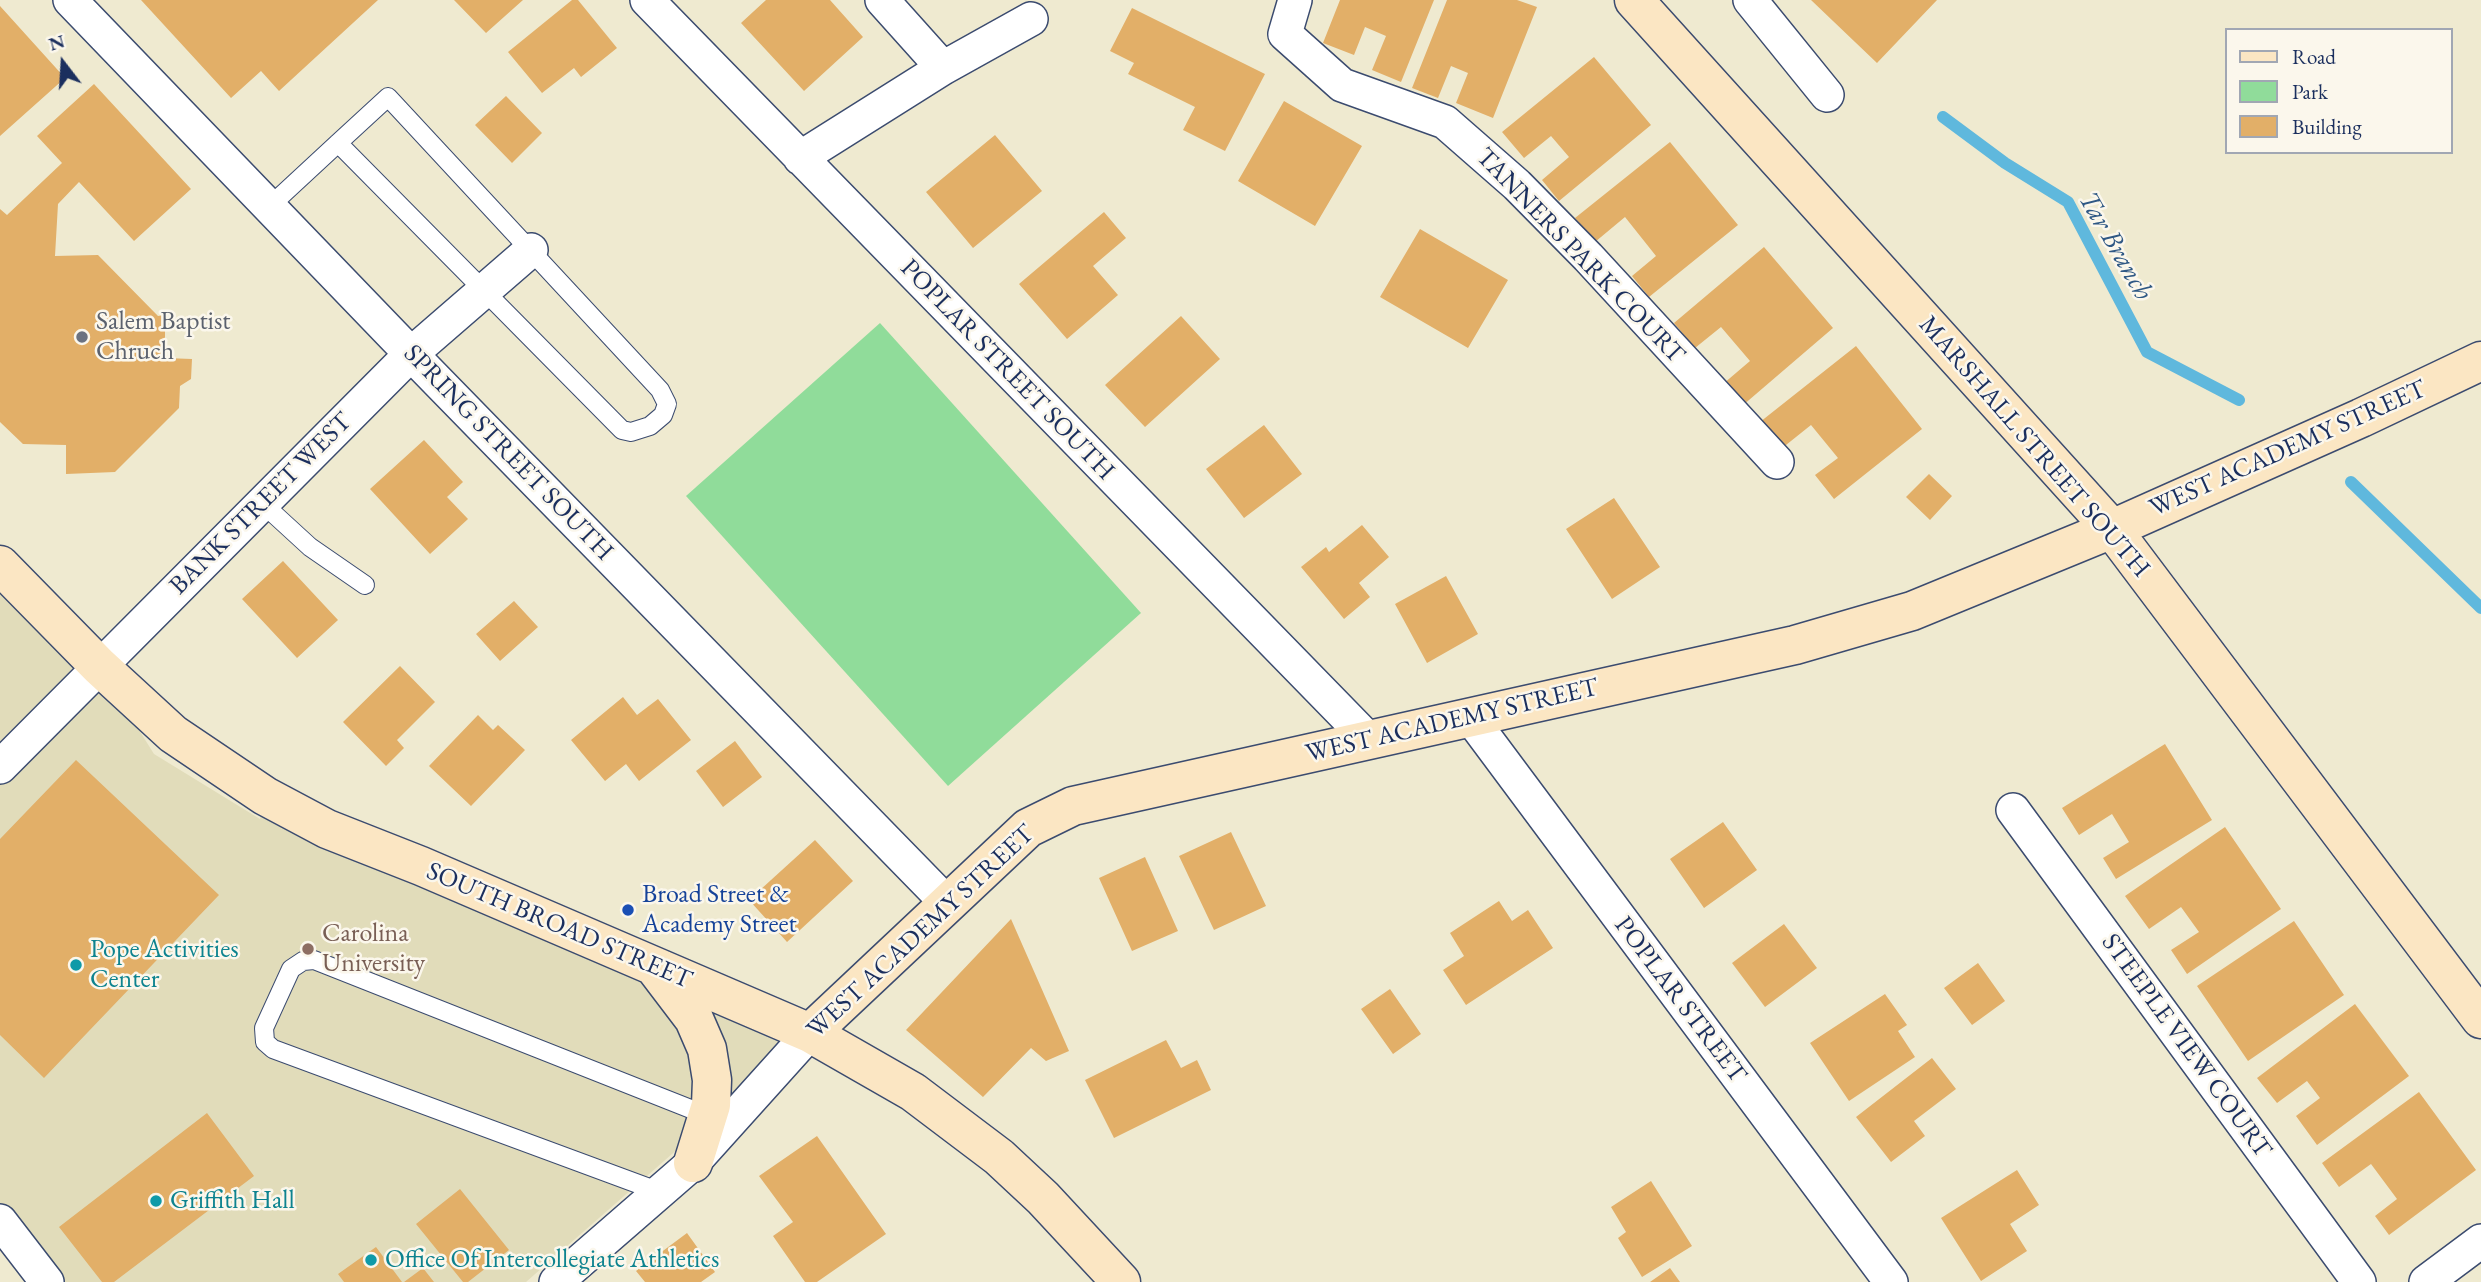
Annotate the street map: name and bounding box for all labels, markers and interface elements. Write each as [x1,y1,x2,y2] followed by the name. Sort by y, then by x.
[28,28,98,98] north arrow
[46,28,68,57] text: N
[2226,28,2453,154] legend
[2292,43,2336,70] text: Road
[2292,78,2328,105] text: Park
[2292,113,2362,140] text: Building
[1469,142,1691,370] street label: TANNERS PARK COURT
[2070,186,2160,306] water label: Tar Branch
[893,253,1121,487] street label: POPLAR STREET SOUTH
[96,306,230,368] place label: Salem Baptist Chruch
[1912,310,2156,584] street label: MARSHALL STREET SOUTH
[74,329,90,345] marker: Salem Baptist Chruch
[397,339,619,567] street label: SPRING STREET SOUTH
[2145,374,2431,524] street label: WEST ACADEMY STREET
[163,406,359,602] street label: BANK STREET WEST
[1303,672,1601,770] street label: WEST ACADEMY STREET
[801,818,1041,1046] street label: WEST ACADEMY STREET
[422,856,696,996] street label: SOUTH BROAD STREET
[642,879,797,940] place label: Broad Street & Academy Street
[620,902,636,918] marker: Broad Street & Academy Street
[1607,911,1753,1089] street label: POPLAR STREET
[322,918,425,979] place label: Carolina University
[2094,928,2278,1164] street label: STEEPLE VIEW COURT
[90,934,239,996] place label: Pope Activities Center
[300,941,316,957] marker: Carolina University
[68,957,84,973] marker: Pope Activities Center
[170,1185,295,1217] place label: Griffith Hall
[148,1193,164,1209] marker: Griffith Hall
[385,1244,719,1276] place label: Office Of Intercollegiate Athletics
[363,1252,379,1268] marker: Office Of Intercollegiate Athletics

